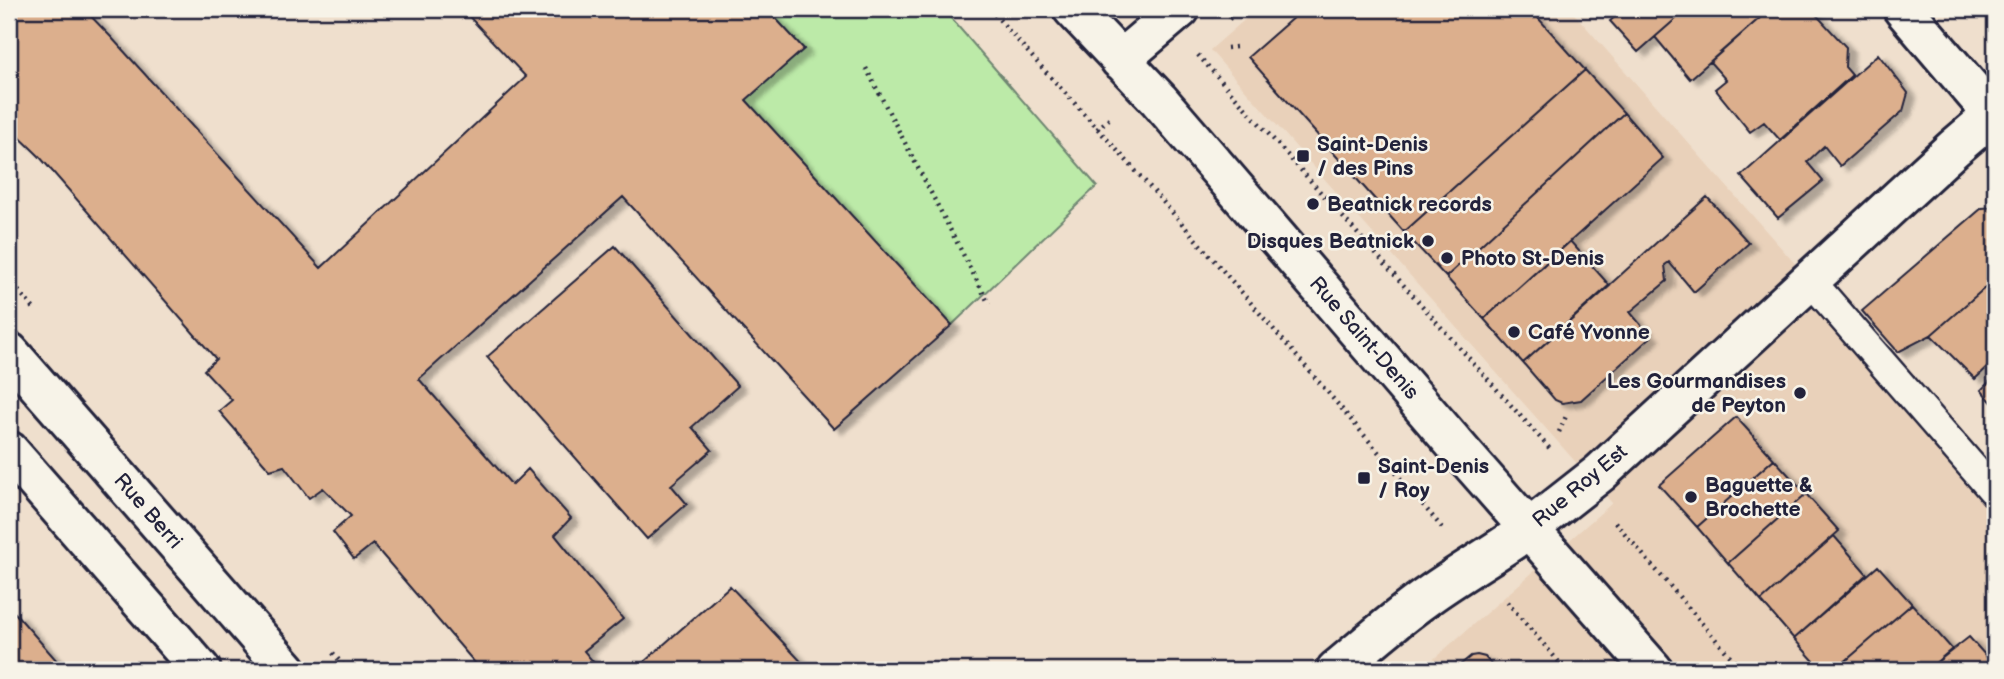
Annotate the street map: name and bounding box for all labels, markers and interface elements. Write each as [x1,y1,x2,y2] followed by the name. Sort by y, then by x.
[1317,132,1428,181] place label: Saint-Denis / des Pins
[1295,148,1311,164] marker: Saint-Denis / des Pins
[1327,192,1492,217] place label: Beatnick records
[1305,196,1321,212] marker: Beatnick records
[1247,229,1414,254] place label: Disques Beatnick
[1420,233,1436,249] marker: Disques Beatnick
[1461,246,1604,271] place label: Photo St-Denis
[1439,250,1455,266] marker: Photo St-Denis
[1304,272,1424,404] street label: Rue Saint-Denis
[1528,320,1650,345] place label: Café Yvonne
[1506,324,1522,340] marker: Café Yvonne
[1607,369,1786,418] place label: Les Gourmandises de Peyton
[1792,385,1808,401] marker: Les Gourmandises de Peyton
[1528,439,1633,533] street label: Rue Roy Est
[1378,454,1489,503] place label: Saint-Denis / Roy
[108,468,188,554] street label: Rue Berri
[1356,470,1372,486] marker: Saint-Denis / Roy
[1705,473,1813,522] place label: Baguette & Brochette
[1683,489,1699,505] marker: Baguette & Brochette

